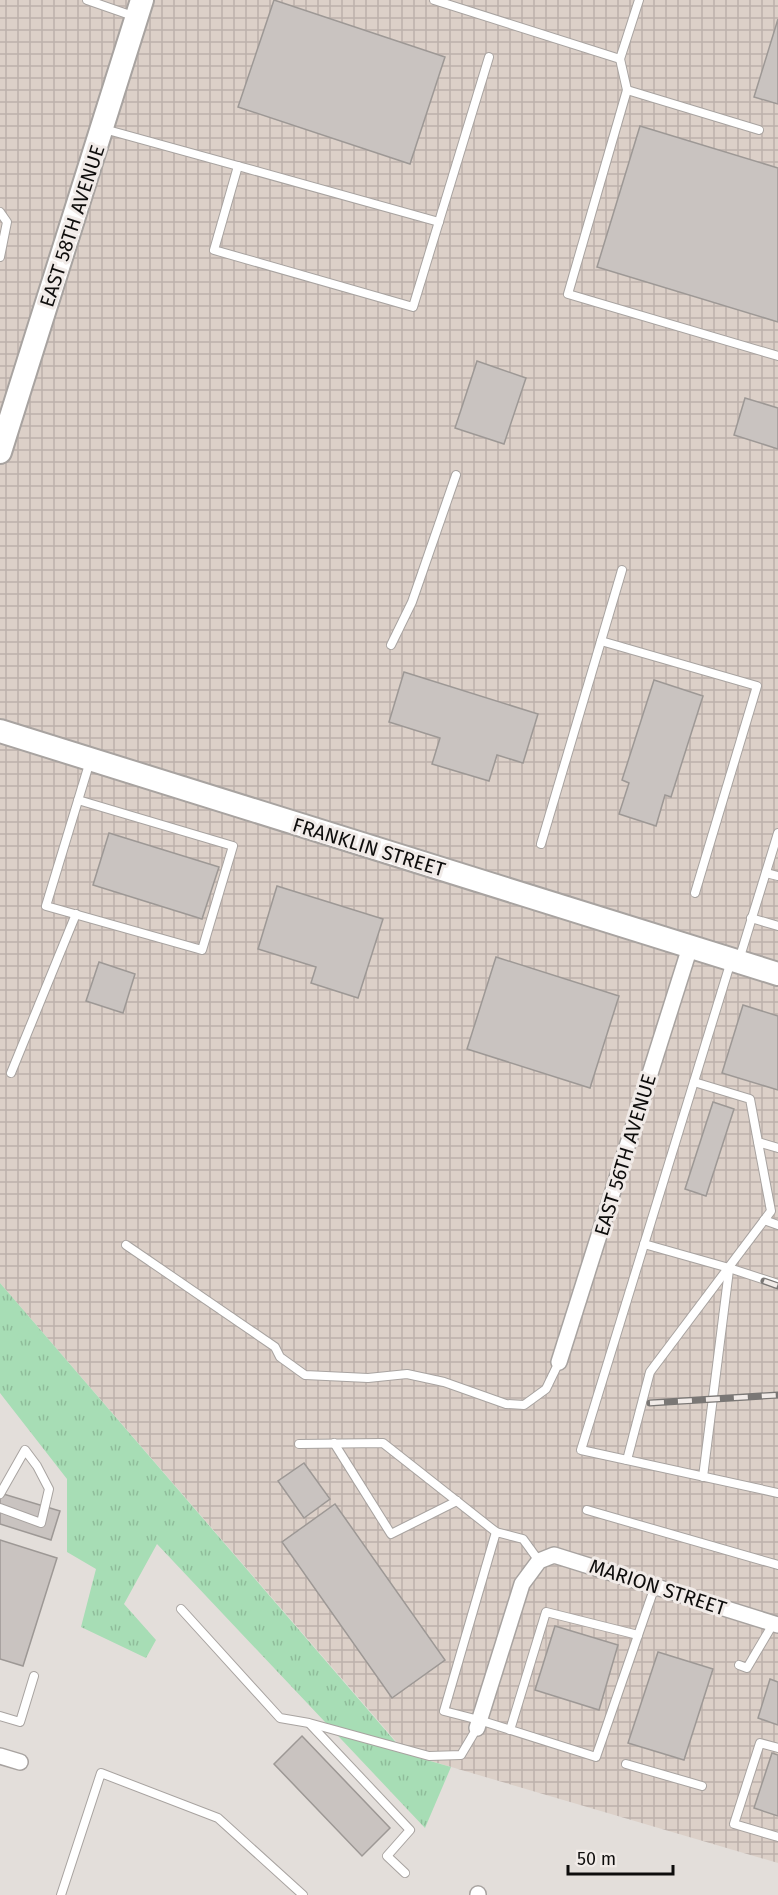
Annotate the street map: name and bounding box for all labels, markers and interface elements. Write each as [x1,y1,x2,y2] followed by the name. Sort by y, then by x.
[35,142,109,310] street label: EAST 58TH AVENUE
[290,812,449,882] street label: FRANKLIN STREET
[589,1071,661,1239] street label: EAST 56TH AVENUE
[587,1554,730,1621] street label: MARION STREET
[568,1838,673,1876] scale bar
[577,1848,616,1870] text: 50 m

